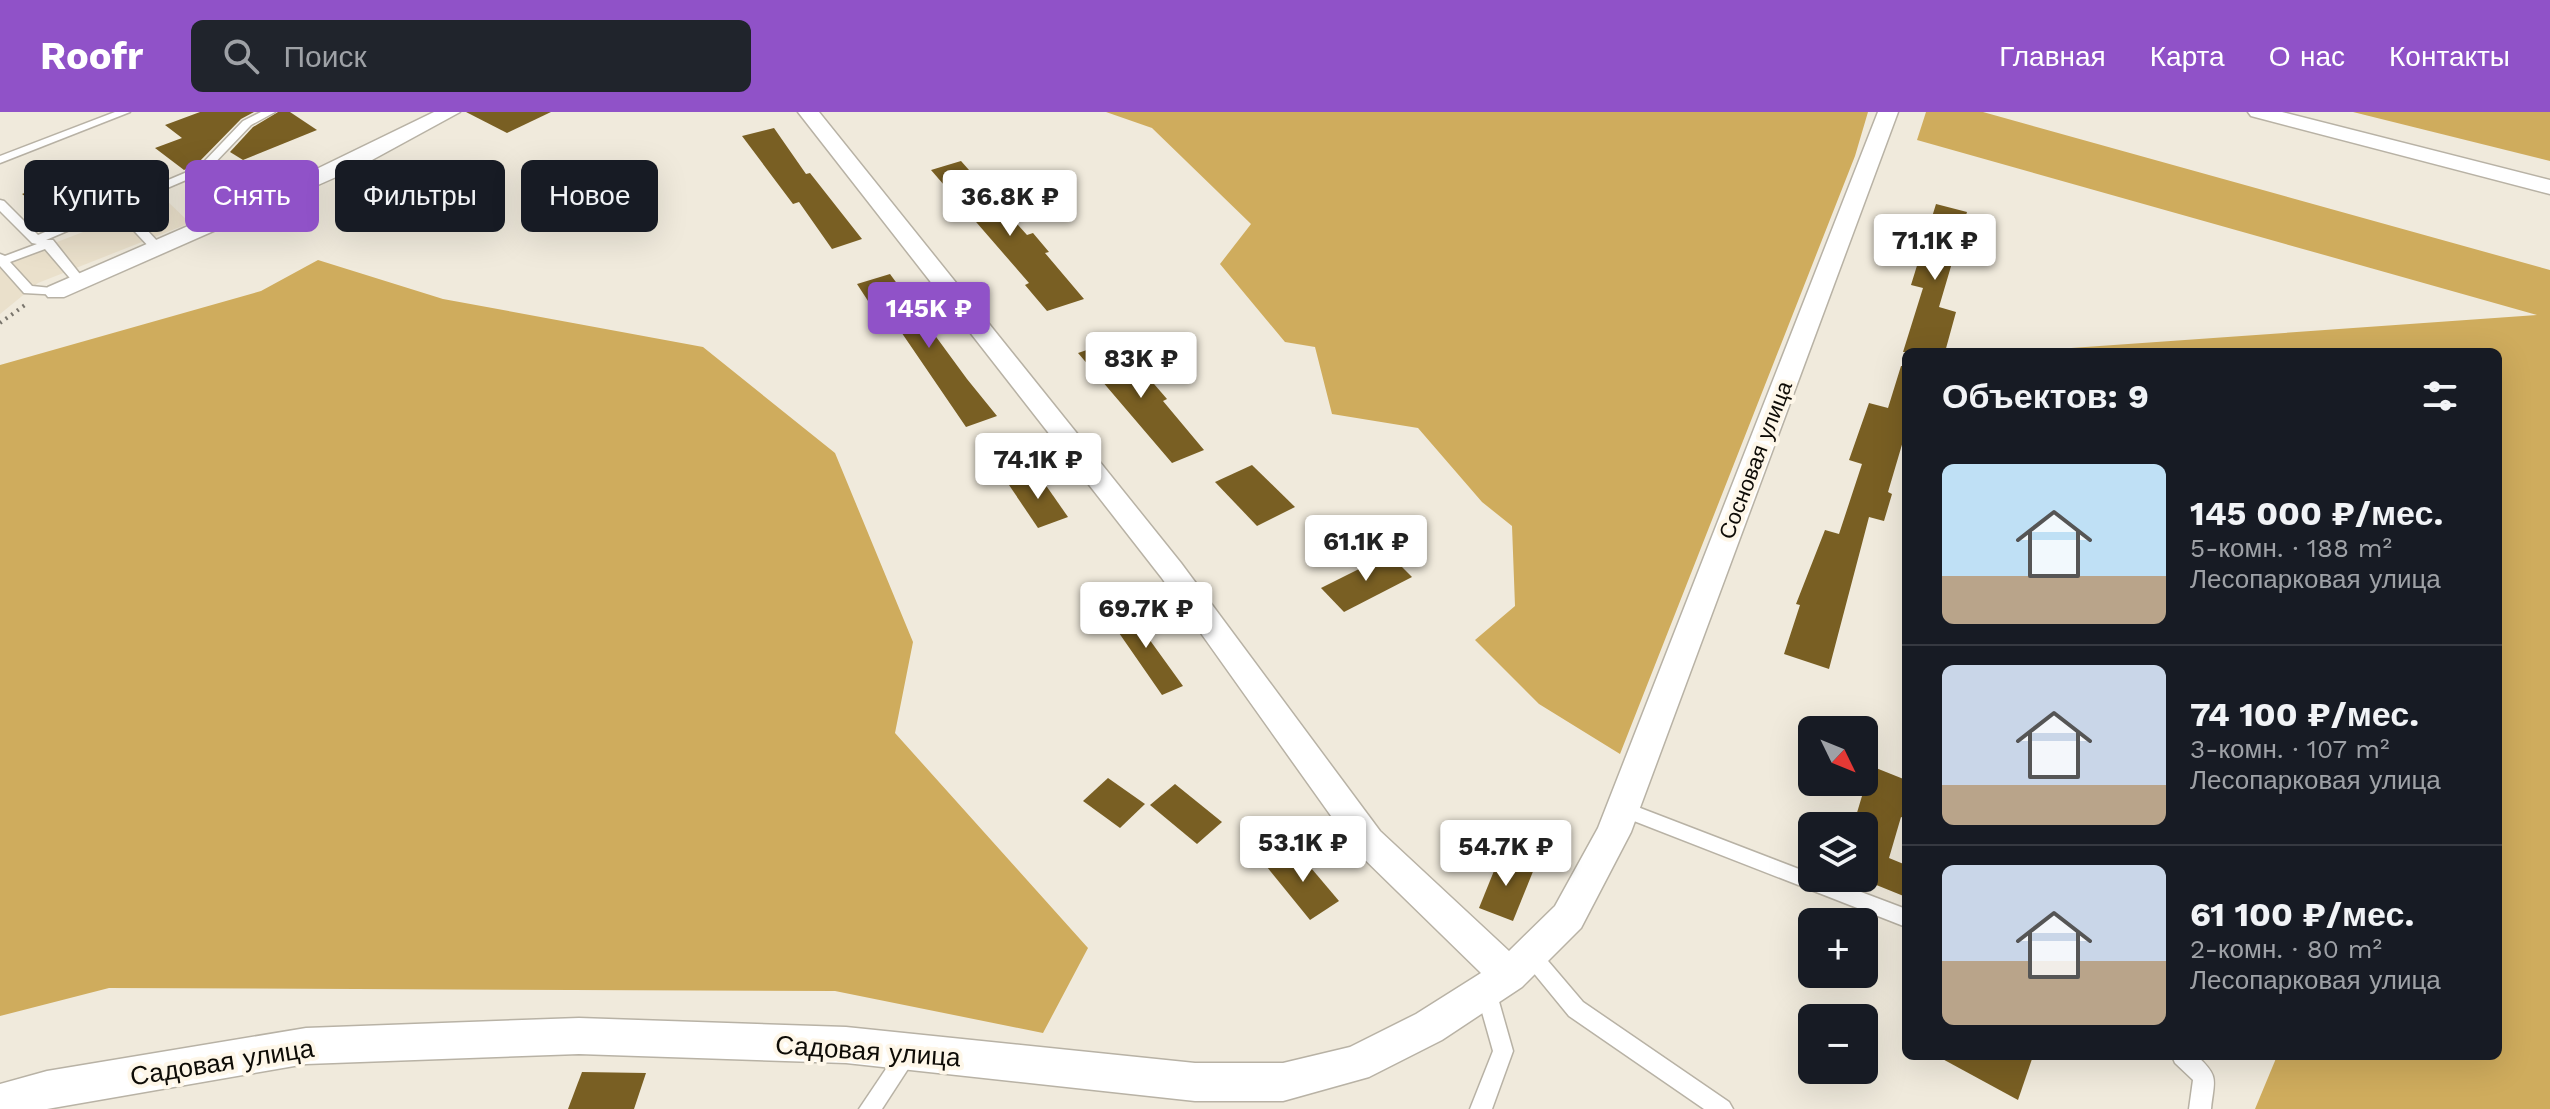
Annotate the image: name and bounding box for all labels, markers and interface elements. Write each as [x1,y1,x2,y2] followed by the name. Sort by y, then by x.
[191,20,751,92] search box
[40,34,143,78] text: Roofr
[219,34,263,78] icon: search
[283,39,367,74] text: Поиск
[1999,40,2106,73] text: Главная
[2150,40,2225,73] text: Карта
[2269,40,2345,73] text: О нас
[2389,40,2510,73] text: Контакты
[24,160,169,232] chip: Купить
[185,160,319,232] chip: Снять
[335,160,505,232] chip: Фильтры
[521,160,658,232] chip: Новое
[936,170,1084,238] pin: 36.8K ₽
[961,181,1059,211] text: 36.8K ₽
[1861,214,2009,282] pin: 71.1K ₽
[1892,225,1978,255] text: 71.1K ₽
[864,282,994,350] pin: 145K ₽
[886,293,972,323] text: 145K ₽
[1085,332,1197,400] pin: 83K ₽
[1104,343,1178,373] text: 83K ₽
[2418,374,2462,418] icon: filters
[1942,376,2149,416] text: Объектов: 9
[1714,377,1797,543] street label: Сосновая улица
[964,433,1112,501] pin: 74.1K ₽
[993,444,1083,474] text: 74.1K ₽
[2190,493,2443,533] text: 145 000 ₽/мес.
[2006,496,2102,592] icon: home
[1292,515,1440,583] pin: 61.1K ₽
[1323,526,1409,556] text: 61.1K ₽
[2190,533,2392,563] text: 5-комн. · 188 m²
[2190,564,2441,594] text: Лесопарковая улица
[1072,582,1220,650] pin: 69.7K ₽
[1098,593,1194,623] text: 69.7K ₽
[2190,694,2419,734] text: 74 100 ₽/мес.
[2006,697,2102,793] icon: home
[1798,716,1878,796] north arrow
[1798,716,1878,1084] map controls
[2190,734,2390,764] text: 3-комн. · 107 m²
[2190,765,2441,795] text: Лесопарковая улица
[1798,812,1878,892] button: layers
[1229,816,1377,884] pin: 53.1K ₽
[1432,820,1580,888] pin: 54.7K ₽
[1258,827,1348,857] text: 53.1K ₽
[1458,831,1554,861] text: 54.7K ₽
[2190,894,2414,934] text: 61 100 ₽/мес.
[2006,897,2102,993] icon: home
[1798,908,1878,988] button: +
[2190,934,2382,964] text: 2-комн. · 80 m²
[2190,965,2441,995] text: Лесопарковая улица
[1798,1004,1878,1084] button: −
[774,1030,962,1072] street label: Садовая улица
[128,1033,317,1091] street label: Садовая улица

